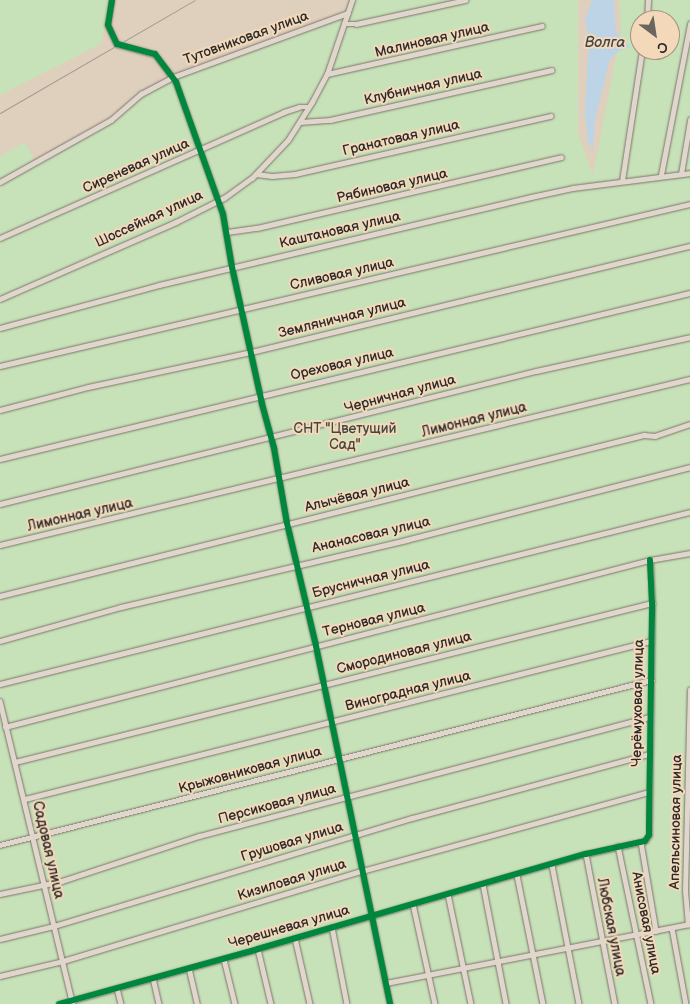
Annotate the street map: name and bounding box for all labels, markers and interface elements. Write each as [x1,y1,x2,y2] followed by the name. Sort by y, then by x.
[181,8,311,68] street label: Тутовниковая улица
[630,10,680,60] north arrow
[373,19,491,61] street label: Малиновая улица
[585,34,625,52] water label: Волга
[654,38,671,57] text: С
[362,65,484,109] street label: Клубничная улица
[341,116,461,160] street label: Гранатовая улица
[80,135,192,197] street label: Сиреневая улица
[335,165,449,207] street label: Рябиновая улица
[92,187,206,251] street label: Шоссейная улица
[278,208,402,252] street label: Каштановая улица
[289,254,395,294] street label: Сливовая улица
[277,294,407,342] street label: Земляничная улица
[289,344,395,384] street label: Ореховая улица
[343,371,457,417] street label: Черничная улица
[420,399,528,441] street label: Лимонная улица
[293,421,397,454] park label: СНТ "Цветущий Сад"
[303,474,411,516] street label: Алычёвая улица
[26,495,134,535] street label: Лимонная улица
[310,513,432,557] street label: Ананасовая улица
[311,556,431,602] street label: Брусничная улица
[321,599,427,641] street label: Терновая улица
[335,628,473,678] street label: Смородиновая улица
[628,639,648,767] street label: Черёмуховая улица
[344,667,472,715] street label: Виноградная улица
[177,743,323,797] street label: Крыжовниковая улица
[666,754,686,890] street label: Апельсиновая улица
[216,780,338,828] street label: Персиковая улица
[29,800,67,900] street label: Садовая улица
[239,818,345,866] street label: Грушовая улица
[236,856,348,904] street label: Кизиловая улица
[628,870,664,976] street label: Анисовая улица
[593,876,629,978] street label: Любская улица
[227,902,351,952] street label: Черешневая улица

